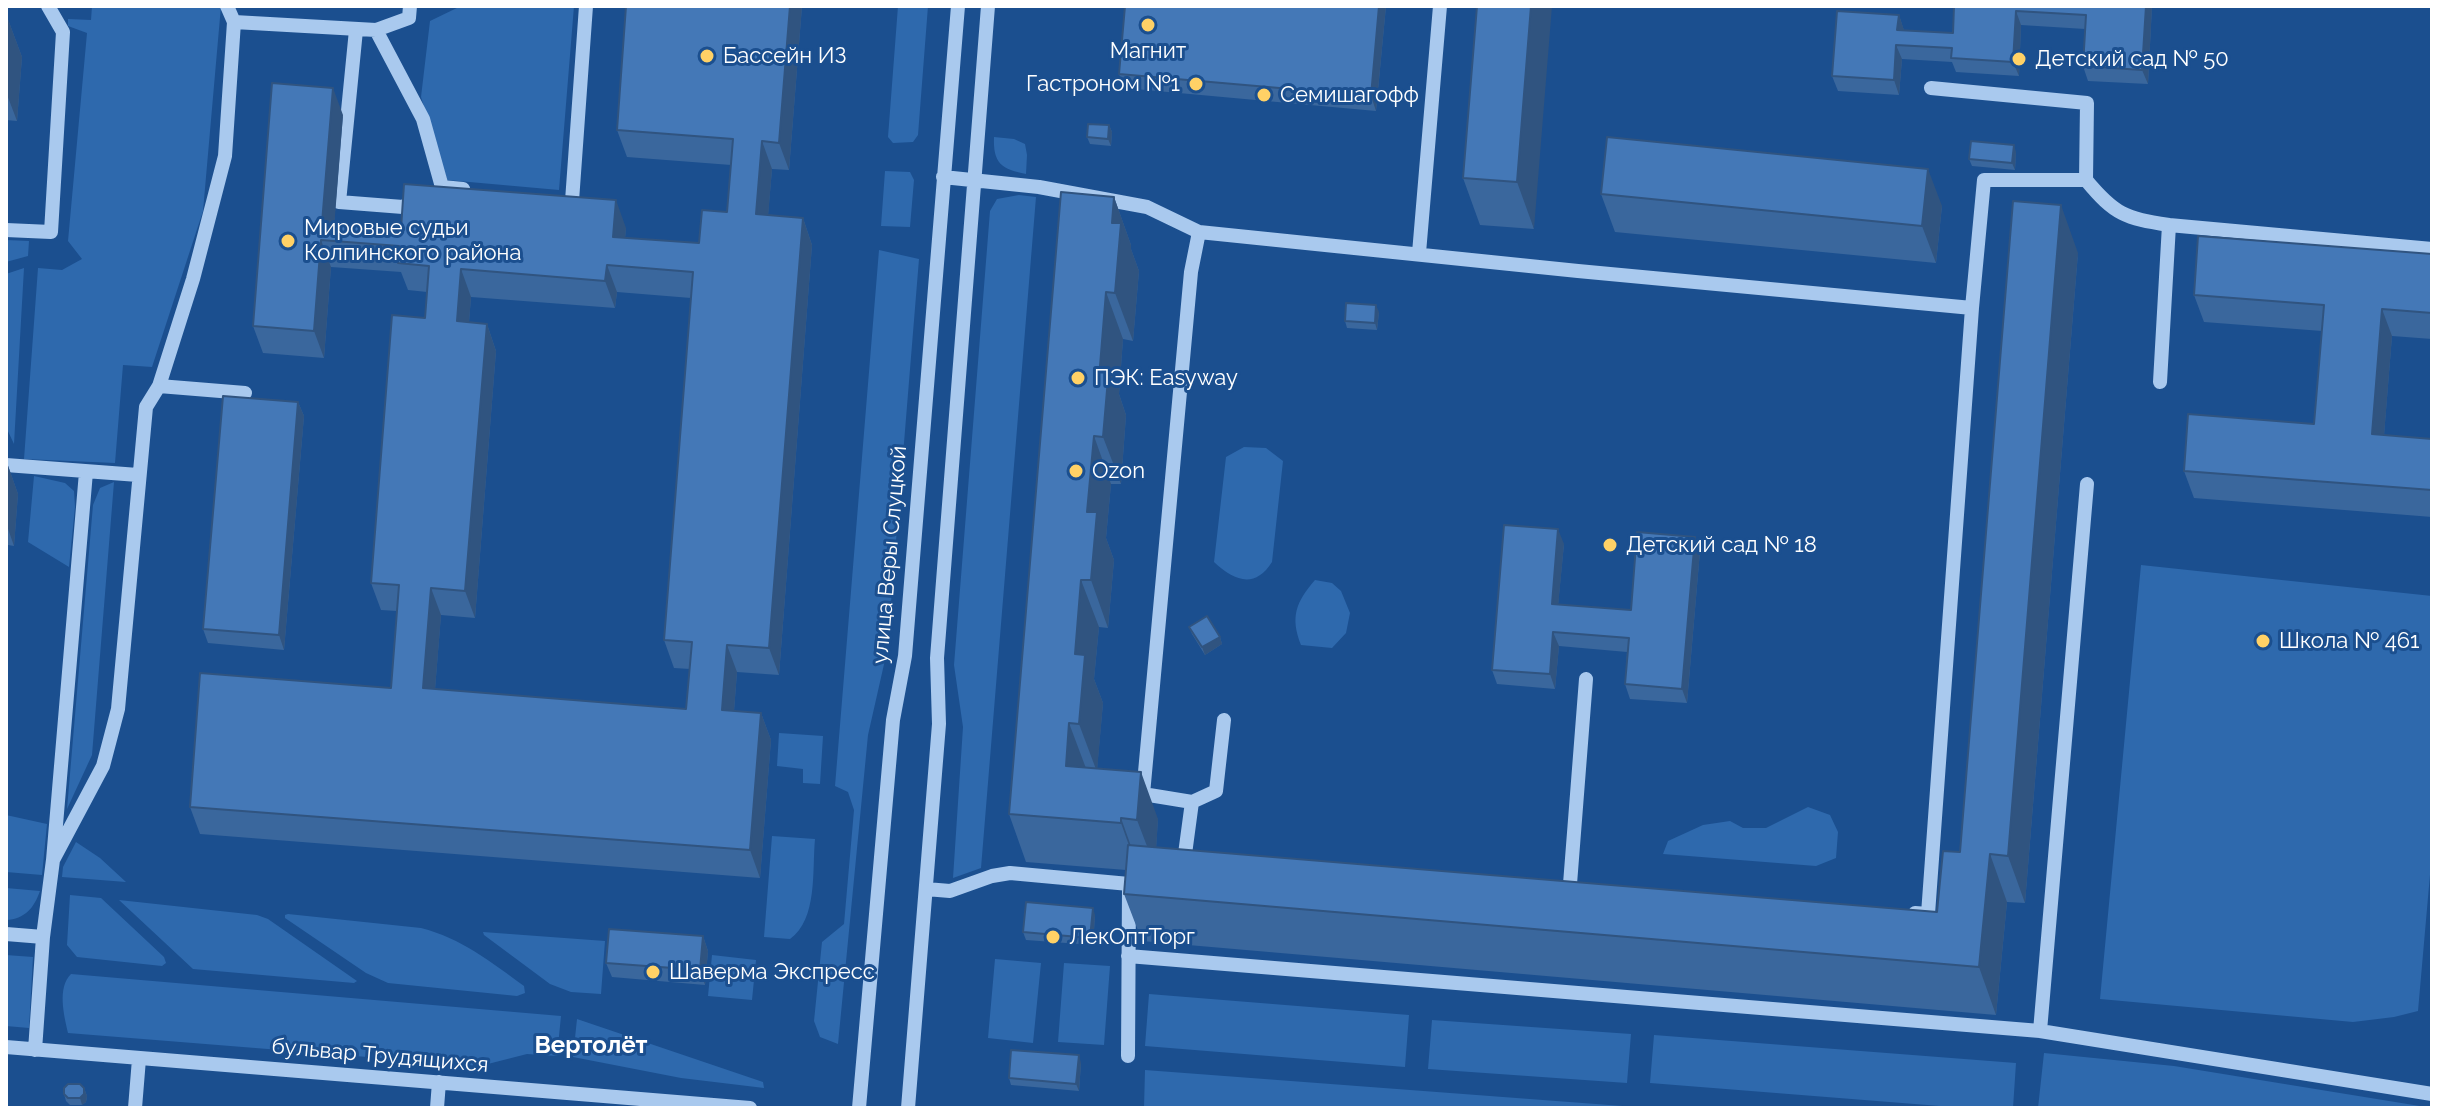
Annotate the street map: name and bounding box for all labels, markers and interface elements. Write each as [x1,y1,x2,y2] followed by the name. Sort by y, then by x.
[1139,16,1157,34] marker: Магнит
[1110,38,1186,64] place label: Магнит
[723,43,846,69] place label: Бассейн ИЗ
[2035,46,2229,72] place label: Детский сад № 50
[698,47,716,65] marker: Бассейн ИЗ
[2010,50,2028,68] marker: Детский сад № 50
[1026,71,1180,97] place label: Гастроном №1
[1187,75,1205,93] marker: Гастроном №1
[1280,82,1419,108] place label: Семишагофф
[1255,86,1273,104] marker: Семишагофф
[304,215,521,266] place label: Мировые судьи Колпинского района
[279,232,297,250] marker: Мировые судьи Колпинского района
[1094,365,1238,391] place label: ПЭК: Easyway
[1069,369,1087,387] marker: ПЭК: Easyway
[867,445,913,665] street label: улица Веры Слуцкой
[1092,458,1145,484] place label: Ozon
[1067,462,1085,480] marker: Ozon
[1626,532,1817,558] place label: Детский сад № 18
[1601,536,1619,554] marker: Детский сад № 18
[2279,628,2419,654] place label: Школа № 461
[2254,632,2272,650] marker: Школа № 461
[1069,924,1195,950] place label: ЛекОптТорг
[1044,928,1062,946] marker: ЛекОптТорг
[669,959,875,985] place label: Шаверма Экспресс
[644,963,662,981] marker: Шаверма Экспресс
[535,1032,647,1060] district label: Вертолёт
[271,1033,489,1079] street label: бульвар Трудящихся

